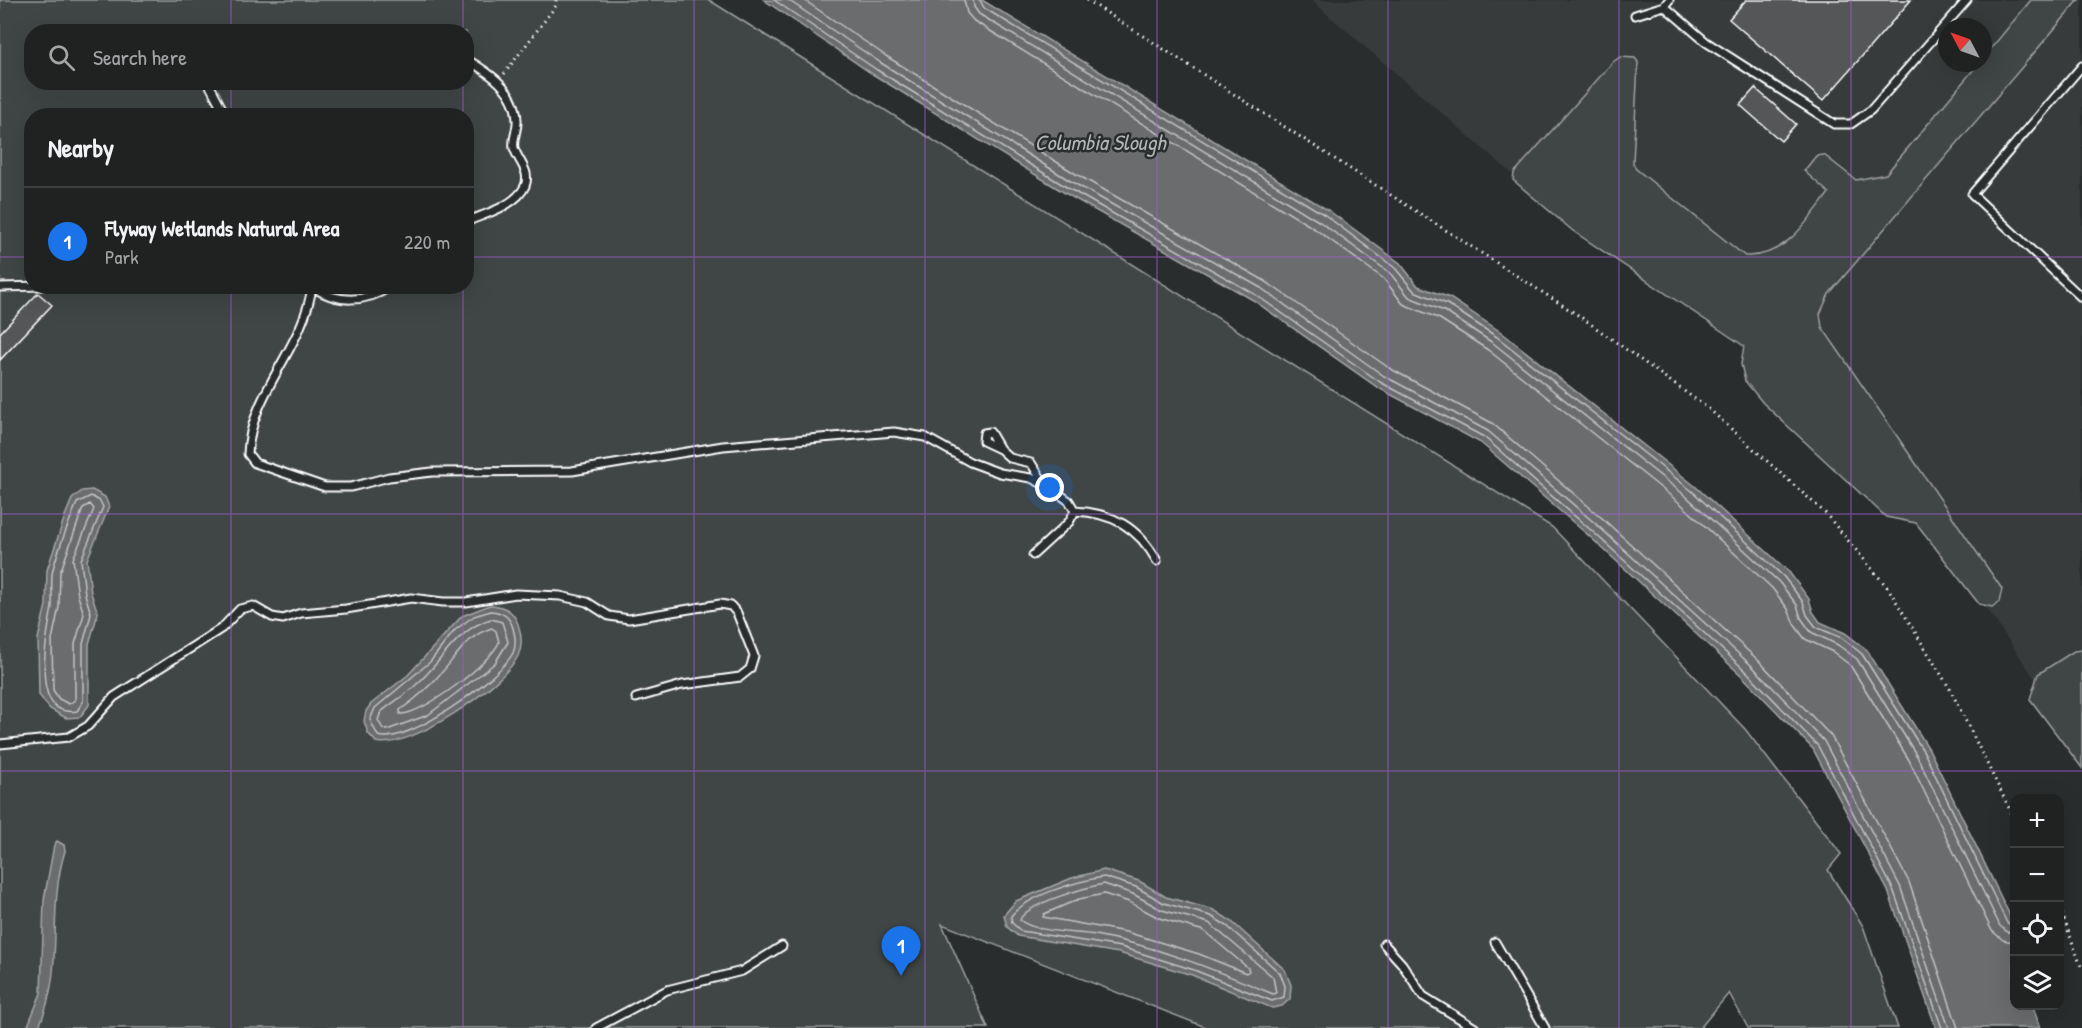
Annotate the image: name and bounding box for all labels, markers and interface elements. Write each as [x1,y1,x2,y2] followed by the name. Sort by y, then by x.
[1938,18,1992,72] north arrow
[24,24,474,90] search box
[45,41,78,74] icon: search
[93,42,187,72] text: Search here
[1035,127,1167,157] water label: Columbia Slough
[48,130,114,165] text: Nearby
[105,213,339,243] text: Flyway Wetlands Natural Area
[64,228,71,255] text: 1
[404,228,450,255] text: 220 m
[105,243,138,270] text: Park
[1035,473,1064,502] your location
[2010,794,2064,1010] map controls
[2010,794,2064,848] button: +
[2010,848,2064,902] button: −
[2010,902,2064,956] button: locate
[882,926,920,976] pin: 1
[2010,956,2064,1010] button: layers

